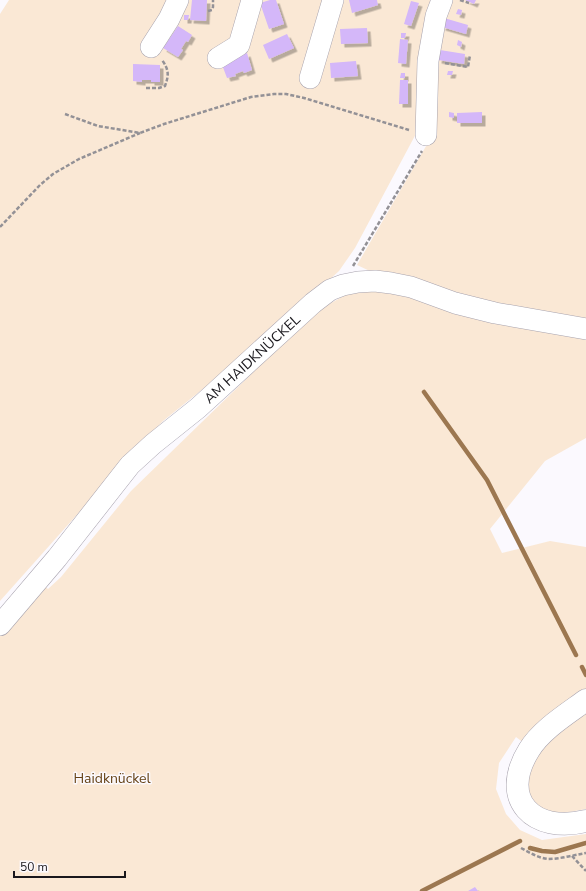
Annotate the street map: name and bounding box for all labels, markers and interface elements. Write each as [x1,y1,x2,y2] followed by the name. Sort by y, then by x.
[200,310,305,408] street label: AM HAIDKNÜCKEL
[73,769,151,788] park label: Haidknückel
[14,853,125,879] scale bar
[20,859,48,875] text: 50 m

